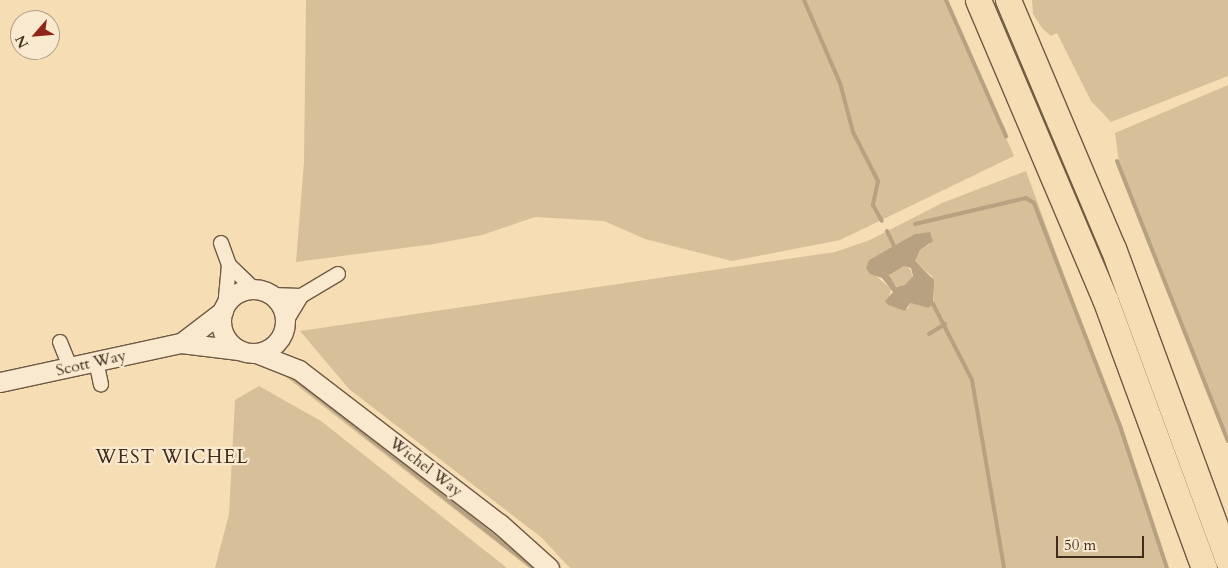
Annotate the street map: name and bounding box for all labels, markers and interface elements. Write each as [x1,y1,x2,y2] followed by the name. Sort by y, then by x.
[10,10,60,60] north arrow
[11,32,33,51] text: N
[54,346,128,380] street label: Scott Way
[386,433,466,501] street label: Wichel Way
[94,447,250,469] district label: WEST WICHEL
[1058,526,1146,558] scale bar
[1064,535,1096,555] text: 50 m

